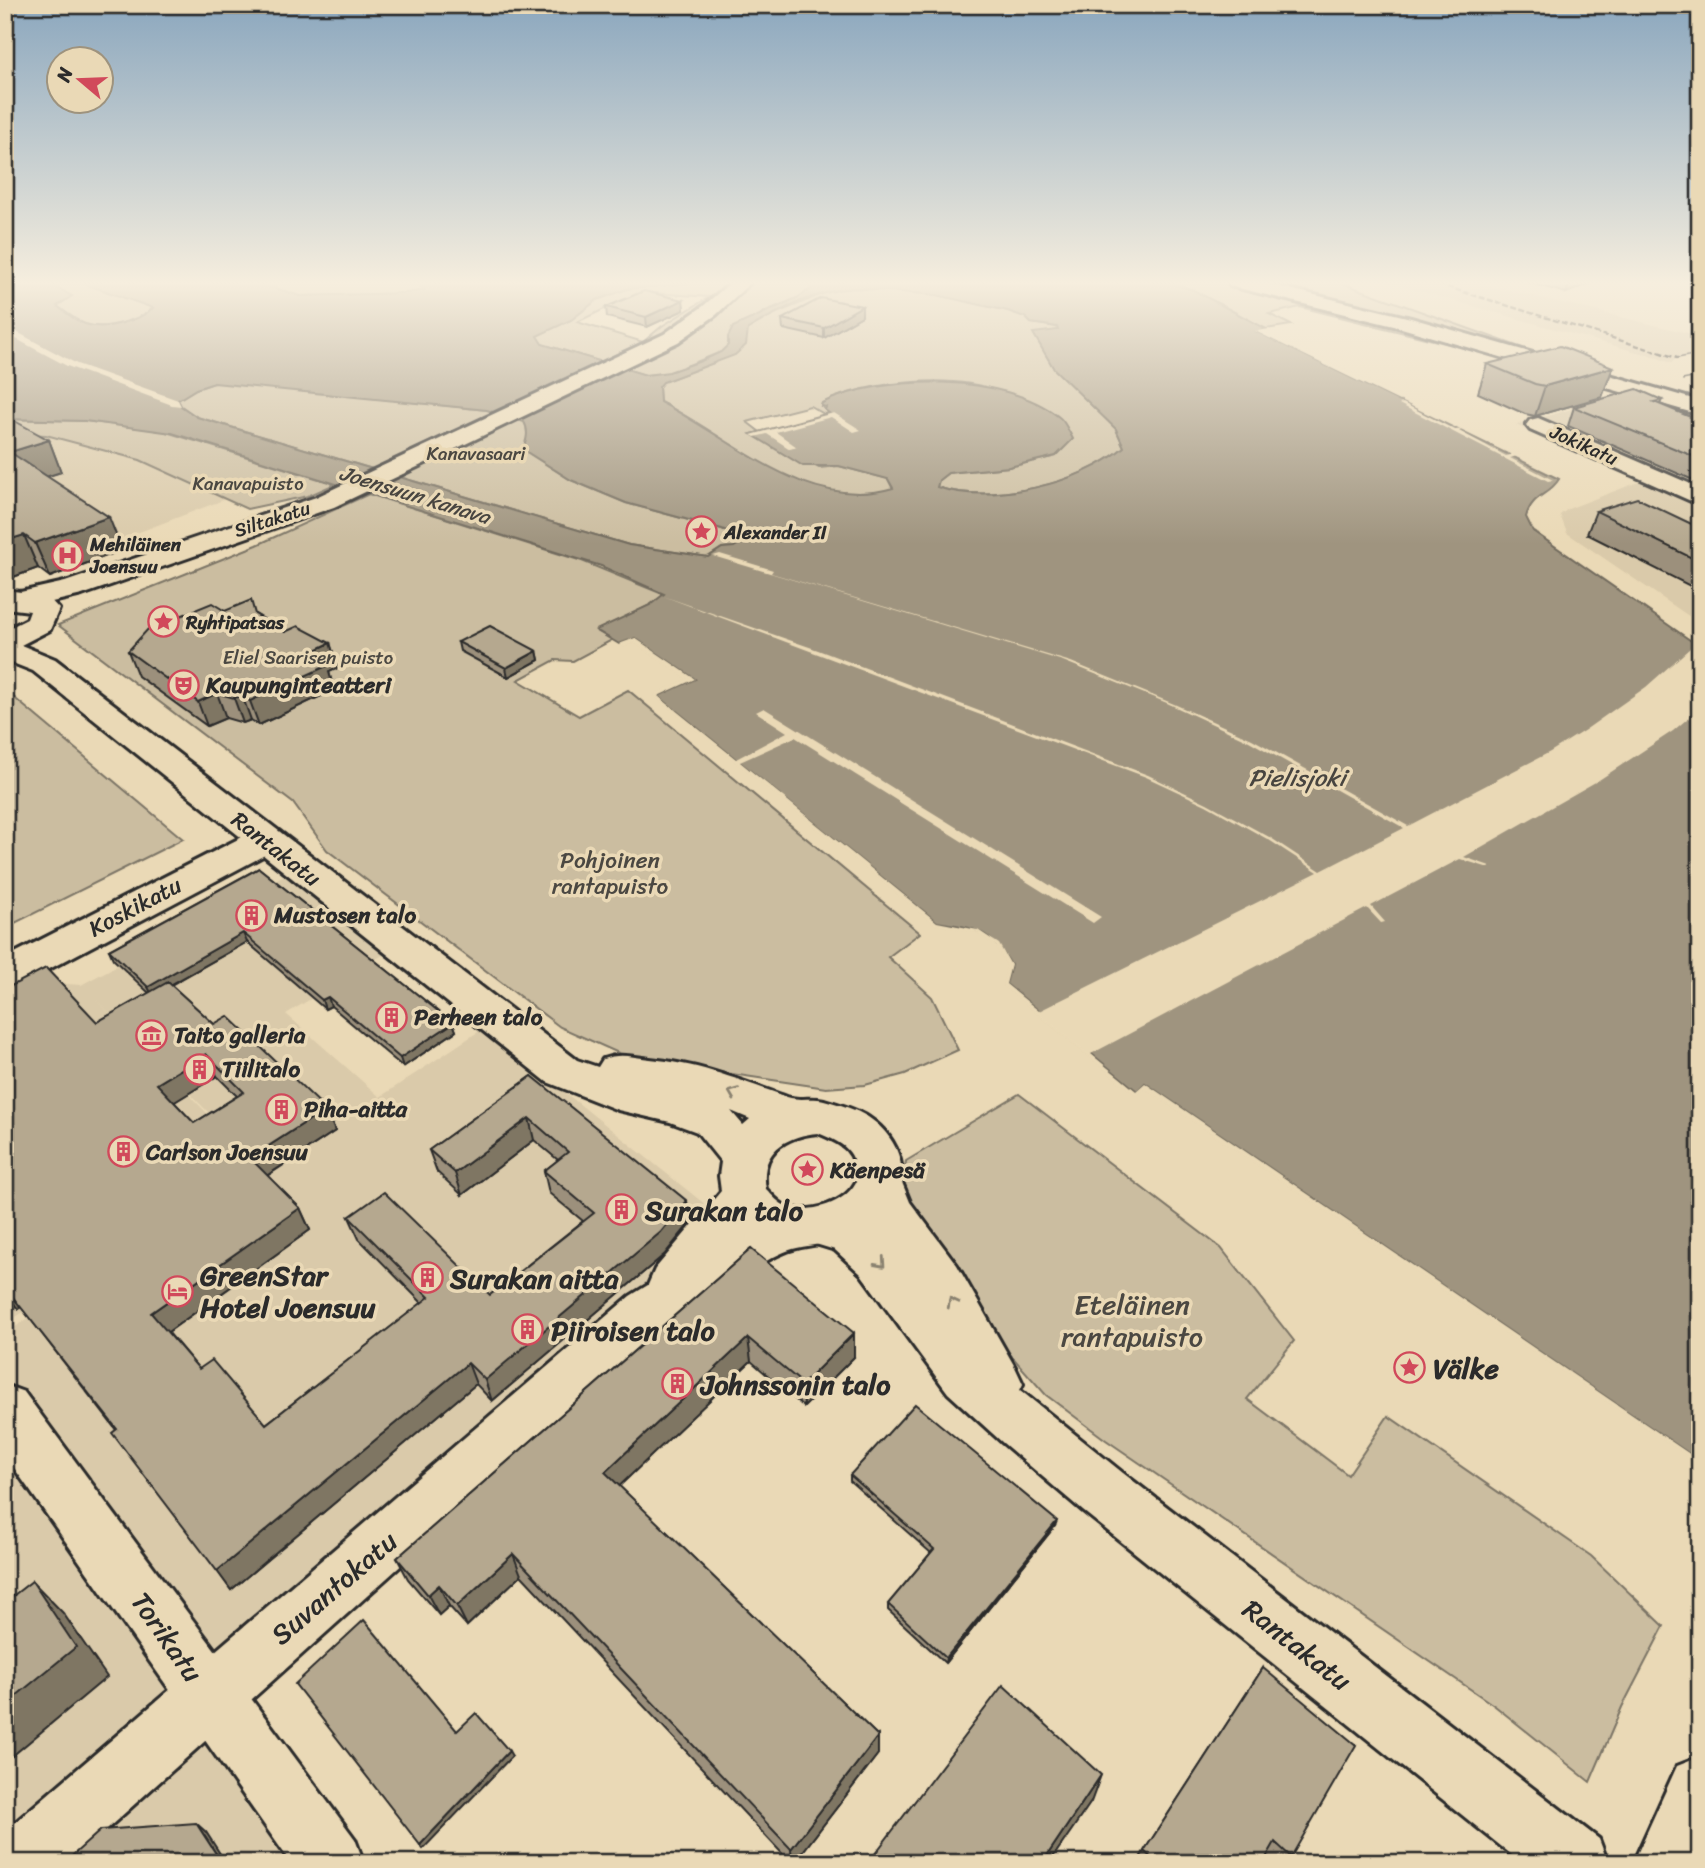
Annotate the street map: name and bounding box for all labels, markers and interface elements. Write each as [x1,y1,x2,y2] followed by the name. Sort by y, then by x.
[46,46,116,116] north arrow
[46,62,82,87] text: N
[1544,415,1623,475] street label: Jokikatu
[426,437,526,470] park label: Kanavasaari
[335,454,496,536] water label: Joensuun kanava
[192,467,304,500] park label: Kanavapuisto
[230,491,314,547] street label: Siltakatu
[684,515,718,549] place icon: Alexander II
[723,516,828,549] place label: Alexander II
[89,528,182,583] place label: Mehiläinen Joensuu
[50,538,84,572] hospital icon: Mehiläinen Joensuu
[146,605,180,639] place icon: Ryhtipatsas
[185,606,285,639] place label: Ryhtipatsas
[223,641,393,674] park label: Eliel Saarisen puisto
[205,665,393,706] place label: Kaupunginteatteri
[166,668,200,702] theatre icon: Kaupunginteatteri
[1249,757,1350,799] water label: Pielisjoki
[222,800,331,898] street label: Rantakatu
[552,840,669,907] park label: Pohjoinen rantapuisto
[81,865,190,949] street label: Koskikatu
[273,895,416,936] place label: Mustosen talo
[234,898,268,932] building icon: Mustosen talo
[414,997,543,1038] place label: Perheen talo
[374,1000,408,1034] building icon: Perheen talo
[174,1015,306,1056] place label: Taito galleria
[134,1018,168,1052] museum icon: Taito galleria
[222,1049,301,1090] place label: Tiilitalo
[182,1052,216,1086] building icon: Tiilitalo
[728,1088,740,1102] one-way arrow
[304,1089,408,1130] place label: Piha-aitta
[264,1092,298,1126] building icon: Piha-aitta
[145,1132,309,1173] place label: Carlson Joensuu
[106,1135,140,1169] building icon: Carlson Joensuu
[829,1150,926,1191] place label: Käenpesä
[790,1153,824,1187] place icon: Käenpesä
[644,1186,804,1235] place label: Surakan talo
[605,1193,639,1227] building icon: Surakan talo
[200,1251,376,1332] place label: GreenStar Hotel Joensuu
[449,1254,619,1303] place label: Surakan aitta
[873,1255,886,1268] one-way arrow
[410,1261,444,1295] building icon: Surakan aitta
[160,1274,194,1308] hotel icon: GreenStar Hotel Joensuu
[1061,1280,1203,1361] park label: Eteläinen rantapuisto
[946,1297,960,1309] one-way arrow
[551,1306,716,1355] place label: Piiroisen talo
[511,1313,545,1347] building icon: Piiroisen talo
[1433,1344,1500,1393] place label: Välke
[1393,1351,1427,1385] place icon: Välke
[699,1360,891,1409] place label: Johnssonin talo
[661,1367,695,1401] building icon: Johnssonin talo
[259,1518,409,1658] street label: Suvantokatu
[118,1581,216,1693] street label: Torikatu
[1231,1586,1363,1704] street label: Rantakatu

